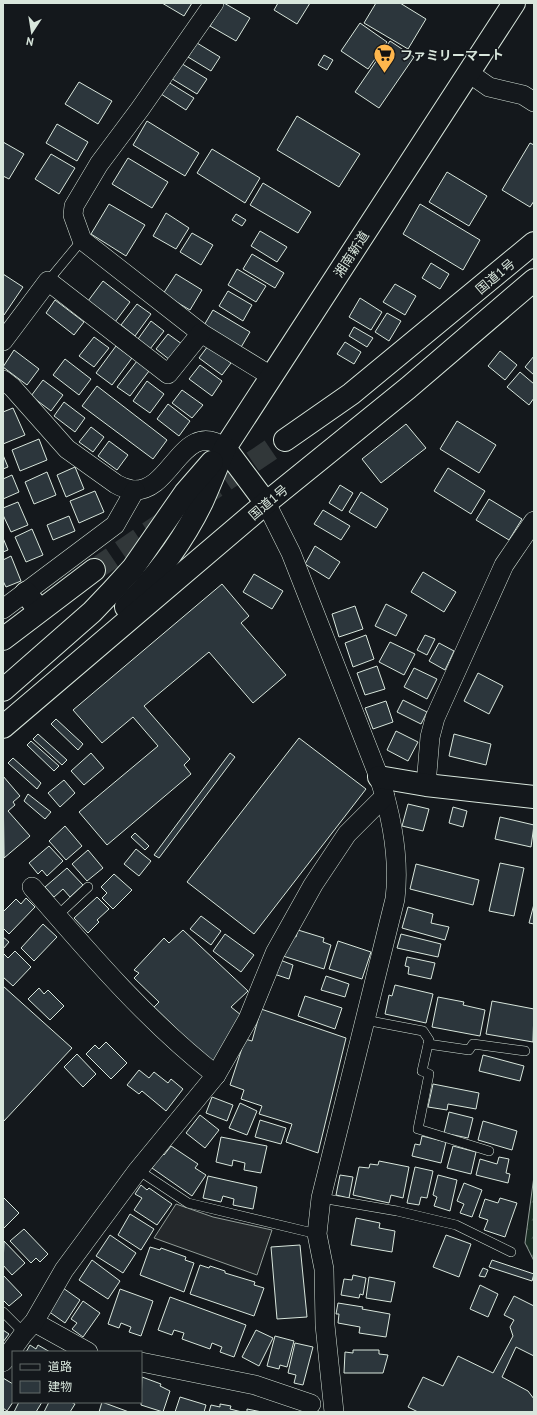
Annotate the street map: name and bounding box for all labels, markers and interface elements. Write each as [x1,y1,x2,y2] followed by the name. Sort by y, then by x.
[12,12,52,52] north arrow
[25,34,35,49] text: N
[372,42,398,75] supermarket icon: ファミリーマート
[400,47,504,64] place label: ファミリーマート
[330,228,373,281] street label: 湘南新道
[472,255,518,298] street label: 国道1号
[245,481,291,524] street label: 国道1号
[12,1351,142,1403] legend
[48,1359,72,1374] text: 道路
[48,1379,72,1394] text: 建物

